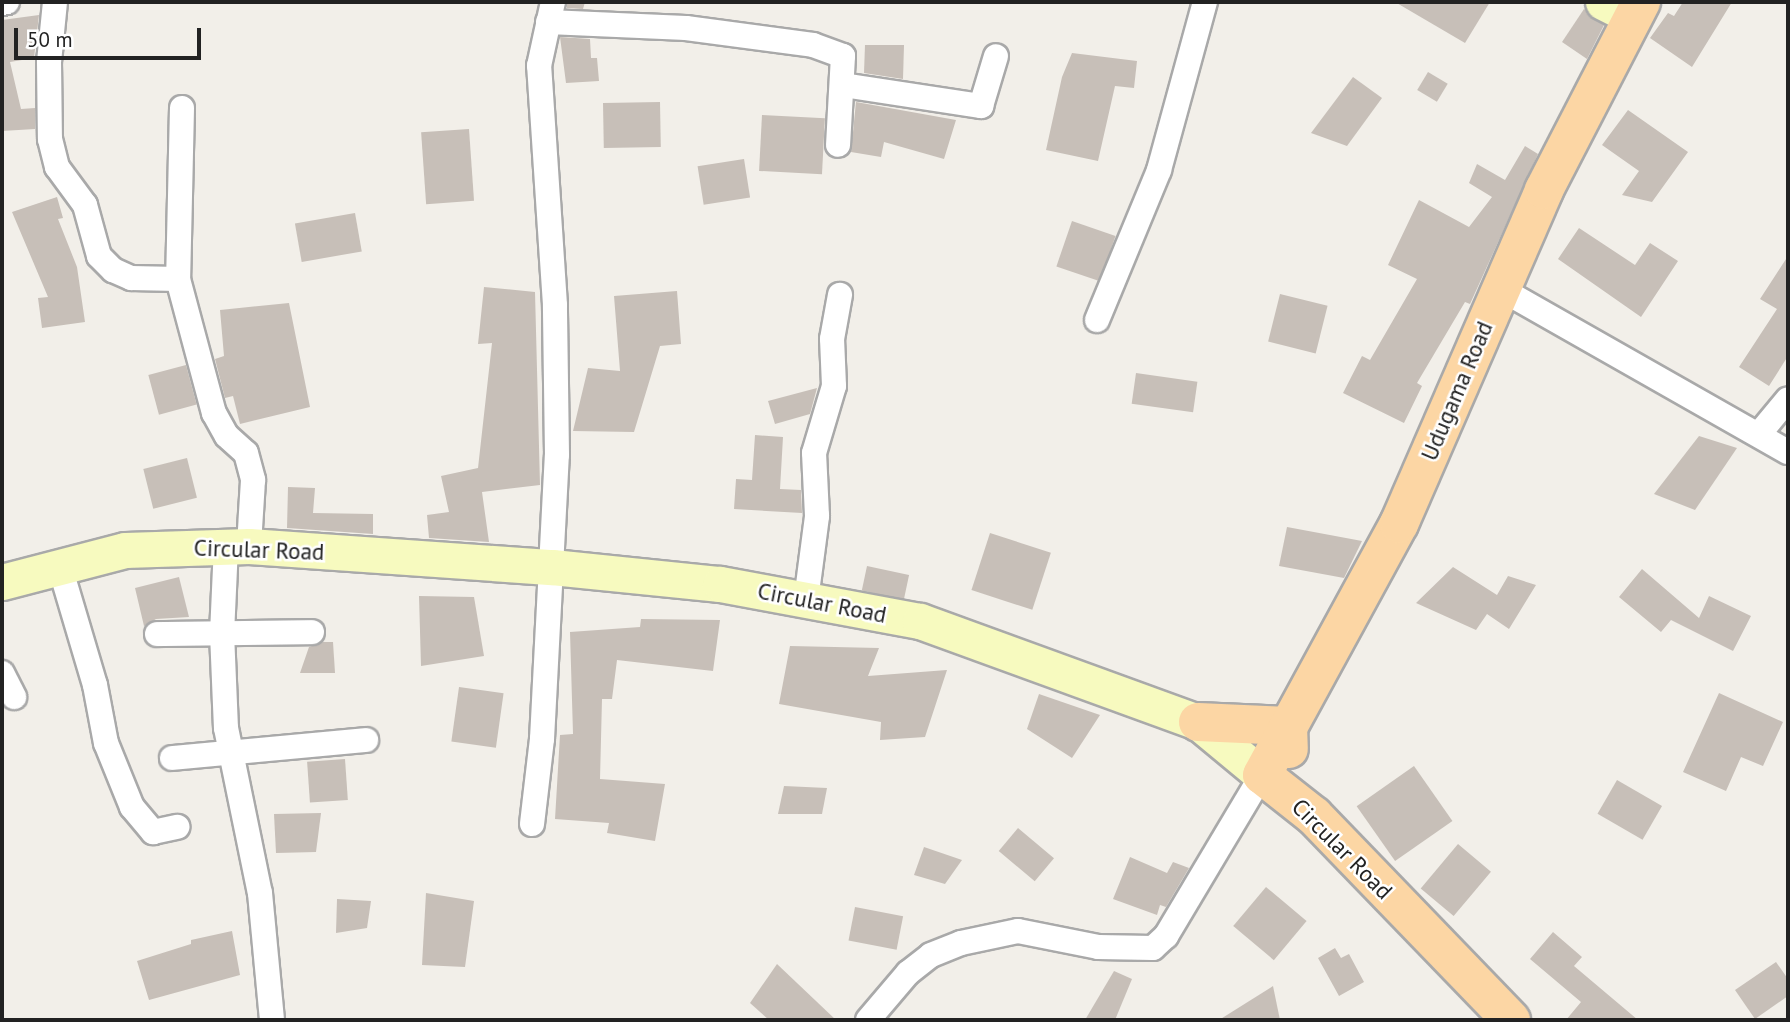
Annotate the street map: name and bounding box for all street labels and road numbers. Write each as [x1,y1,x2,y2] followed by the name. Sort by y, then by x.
[1415,317,1499,465] street label: Udugama Road
[193,534,325,566] street label: Circular Road
[755,577,889,629] street label: Circular Road
[1286,793,1398,905] street label: Circular Road

